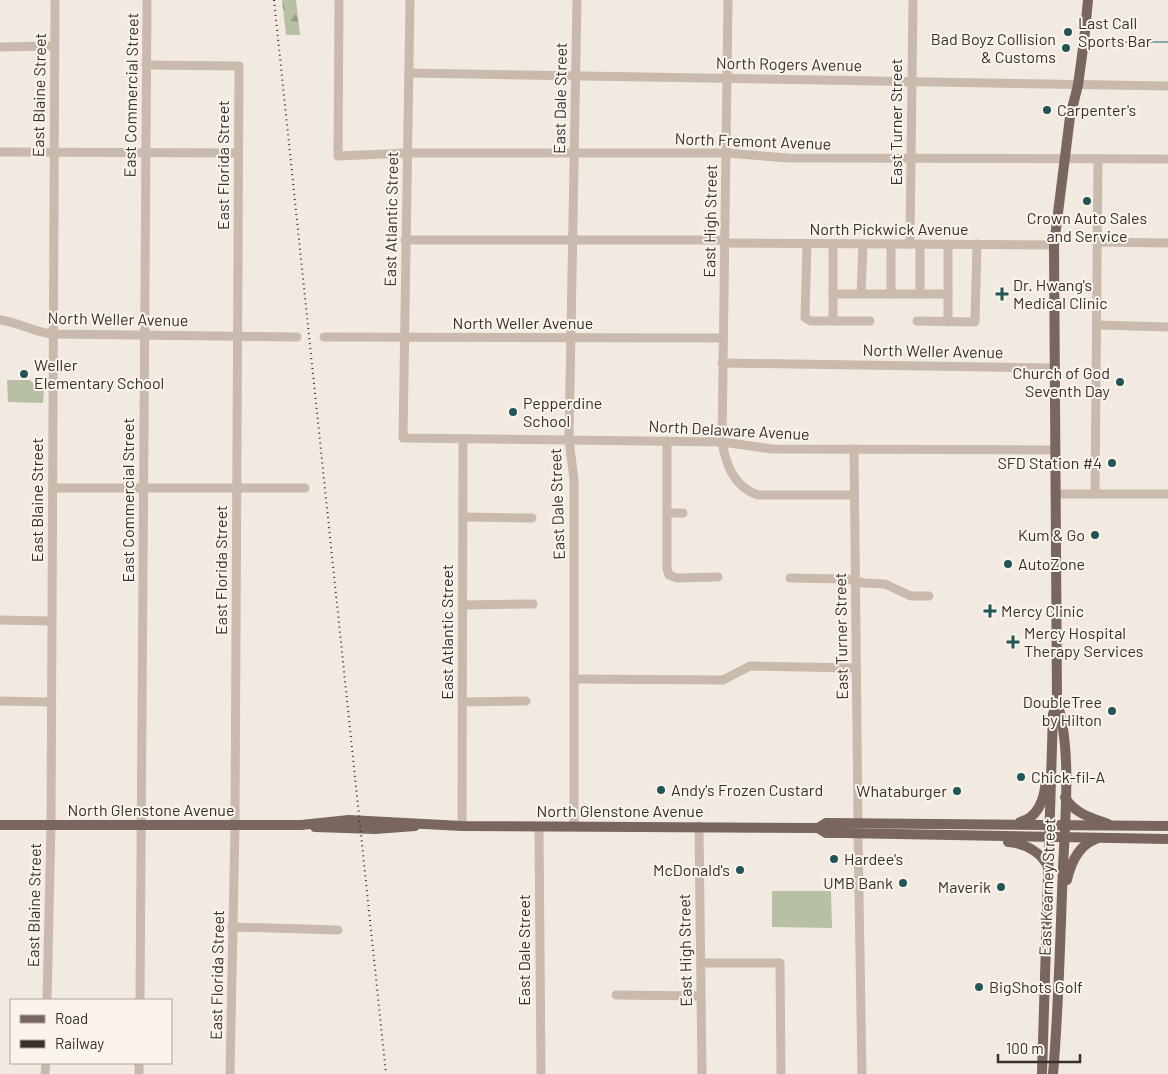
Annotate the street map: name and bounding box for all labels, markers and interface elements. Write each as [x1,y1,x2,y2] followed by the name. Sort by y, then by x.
[120,12,141,178] street label: East Commercial Street
[1078,13,1152,50] place label: Last Call Sports Bar
[1062,26,1074,38] marker: Last Call Sports Bar
[931,29,1056,66] place label: Bad Boyz Collision & Customs
[28,33,49,157] street label: East Blaine Street
[549,42,570,154] street label: East Dale Street
[1060,42,1072,54] marker: Bad Boyz Collision & Customs
[716,53,862,74] street label: North Rogers Avenue
[886,58,905,186] street label: East Turner Street
[213,100,232,230] street label: East Florida Street
[1057,100,1136,119] place label: Carpenter's
[1041,104,1053,116] marker: Carpenter's
[674,128,832,153] street label: North Fremont Avenue
[380,151,401,287] street label: East Atlantic Street
[699,164,720,278] street label: East High Street
[1081,195,1093,207] marker: Crown Auto Sales and Service
[1027,208,1147,245] place label: Crown Auto Sales and Service
[809,219,969,238] street label: North Pickwick Avenue
[1013,275,1108,312] place label: Dr. Hwang's Medical Clinic
[995,287,1009,301] marker: Dr. Hwang's Medical Clinic
[47,308,189,329] street label: North Weller Avenue
[453,313,593,332] street label: North Weller Avenue
[862,340,1004,361] street label: North Weller Avenue
[34,355,164,392] place label: Weller Elementary School
[1012,363,1111,400] place label: Church of God Seventh Day
[18,368,30,380] marker: Weller Elementary School
[1114,376,1126,388] marker: Church of God Seventh Day
[523,393,602,430] place label: Pepperdine School
[507,406,519,418] marker: Pepperdine School
[648,416,810,443] street label: North Delaware Avenue
[118,418,137,582] street label: East Commercial Street
[27,438,46,562] street label: East Blaine Street
[545,448,568,560] street label: East Dale Street
[997,453,1102,472] place label: SFD Station #4
[1106,457,1118,469] marker: SFD Station #4
[211,505,230,635] street label: East Florida Street
[1018,525,1085,544] place label: Kum & Go
[1089,529,1101,541] marker: Kum & Go
[1018,554,1085,573] place label: AutoZone
[1002,558,1014,570] marker: AutoZone
[437,564,456,700] street label: East Atlantic Street
[830,572,851,700] street label: East Turner Street
[1001,601,1084,620] place label: Mercy Clinic
[983,604,997,618] marker: Mercy Clinic
[1024,623,1144,660] place label: Mercy Hospital Therapy Services
[1006,635,1020,649] marker: Mercy Hospital Therapy Services
[1023,692,1102,729] place label: DoubleTree by Hilton
[1106,705,1118,717] marker: DoubleTree by Hilton
[1031,767,1106,786] place label: Chick-fil-A
[1015,771,1027,783] marker: Chick-fil-A
[671,780,823,799] place label: Andy's Frozen Custard
[856,781,947,800] place label: Whataburger
[655,784,667,796] marker: Andy's Frozen Custard
[951,785,963,797] marker: Whataburger
[68,800,234,819] street label: North Glenstone Avenue
[537,801,703,820] street label: North Glenstone Avenue
[1035,818,1058,956] street label: East Kearney Street
[23,843,44,967] street label: East Blaine Street
[844,849,903,868] place label: Hardee's
[828,853,840,865] marker: Hardee's
[653,860,730,879] place label: McDonald's
[734,864,746,876] marker: McDonald's
[823,873,893,892] place label: UMB Bank
[897,877,909,889] marker: UMB Bank
[938,877,991,896] place label: Maverik
[995,881,1007,893] marker: Maverik
[674,893,695,1007] street label: East High Street
[514,894,533,1006] street label: East Dale Street
[206,910,227,1040] street label: East Florida Street
[989,977,1083,996] place label: BigShots Golf
[973,981,985,993] marker: BigShots Golf
[10,999,172,1064] legend
[55,1009,88,1027] text: Road
[998,1032,1080,1064] scale bar
[55,1034,104,1052] text: Railway
[1006,1039,1044,1057] text: 100 m

